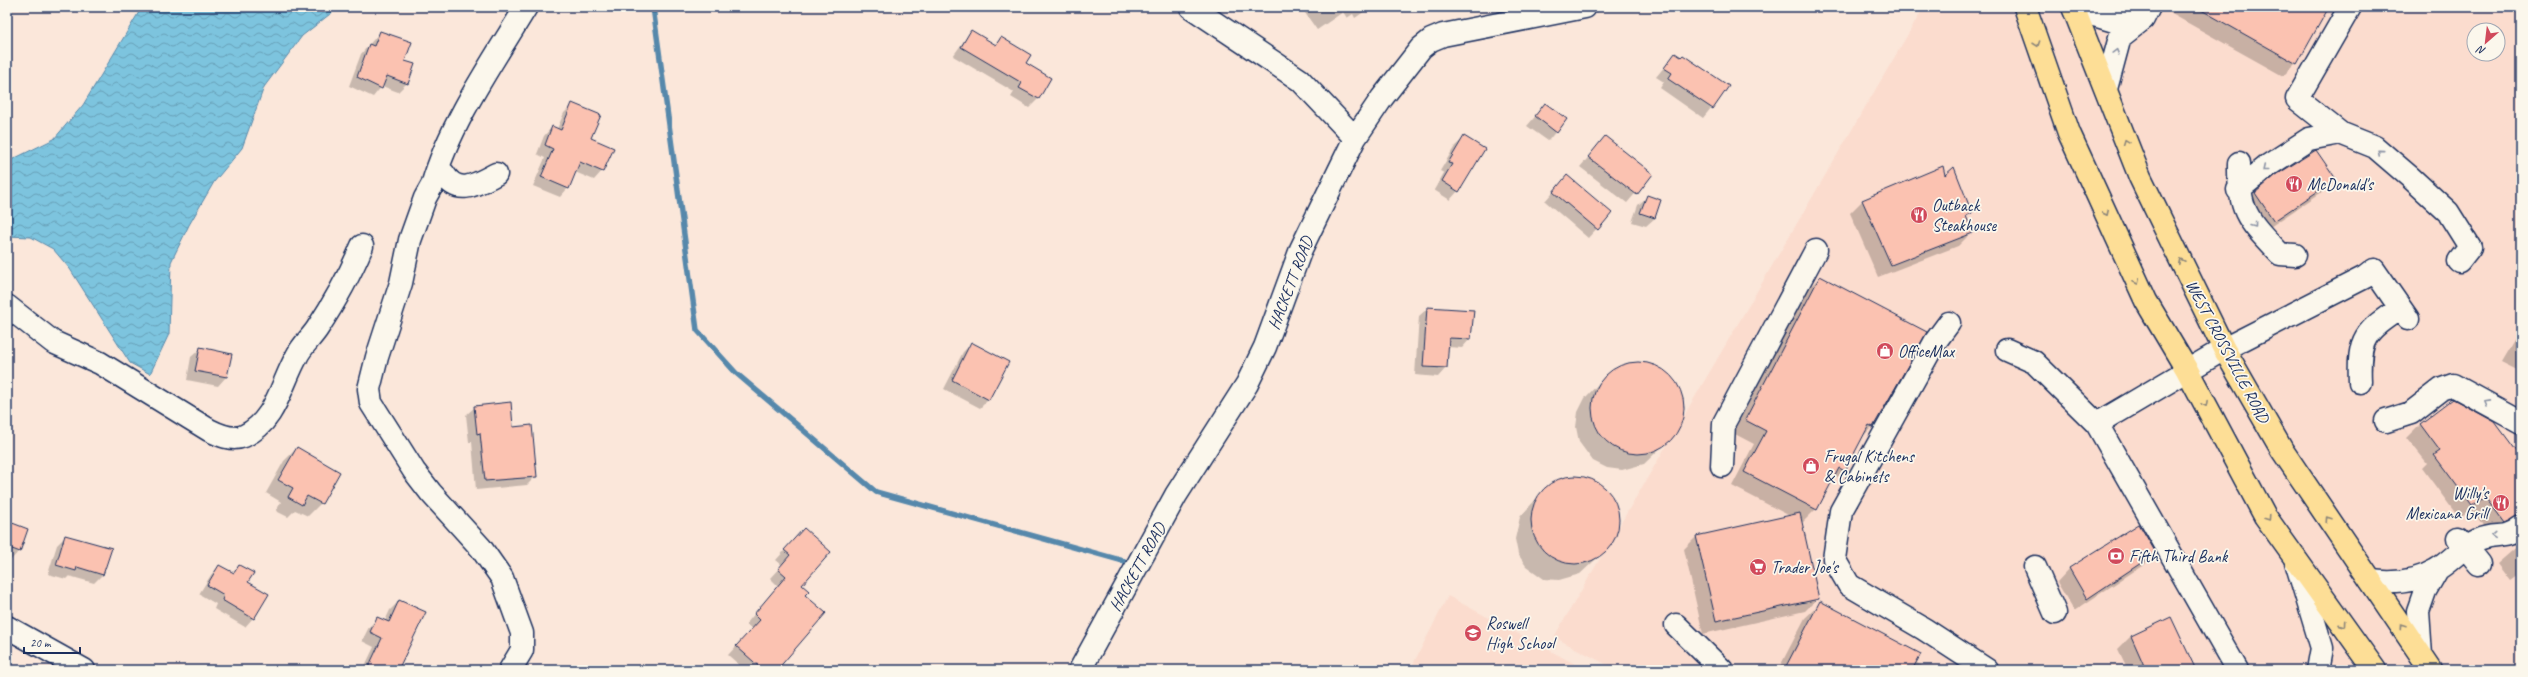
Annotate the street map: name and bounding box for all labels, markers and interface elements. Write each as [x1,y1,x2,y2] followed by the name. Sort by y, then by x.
[2466,22,2506,62] north arrow
[2033,40,2041,47] one-way arrow
[2473,42,2488,59] text: N
[2111,48,2120,55] one-way arrow
[2123,139,2131,146] one-way arrow
[2378,149,2385,156] one-way arrow
[2262,164,2269,171] one-way arrow
[2284,174,2304,194] restaurant icon: McDonald's
[2307,174,2375,195] place label: McDonald's
[1932,195,1998,236] place label: Outback Steakhouse
[1909,205,1929,225] restaurant icon: Outback Steakhouse
[2101,208,2109,216] one-way arrow
[2249,221,2256,228] one-way arrow
[1263,232,1319,333] street label: HACKETT ROAD
[2178,257,2186,265] one-way arrow
[2181,276,2275,428] street label: WEST CROSSVILLE ROAD
[2133,278,2141,285] one-way arrow
[1875,341,1895,361] shop icon: OfficeMax
[1898,341,1955,362] place label: OfficeMax
[2201,400,2208,407] one-way arrow
[2484,400,2491,408] one-way arrow
[1824,446,1915,487] place label: Frugal Kitchens & Cabinets
[1801,456,1821,476] shop icon: Frugal Kitchens & Cabinets
[2406,483,2491,524] place label: Willy's Mexicana Grill
[2491,493,2511,513] restaurant icon: Willy's Mexicana Grill
[2263,514,2270,521] one-way arrow
[2325,516,2333,523] one-way arrow
[1105,518,1171,615] street label: HACKETT ROAD
[2490,532,2496,541] one-way arrow
[2106,546,2126,566] bank icon: Fifth Third Bank
[2129,546,2229,567] place label: Fifth Third Bank
[1748,557,1768,577] supermarket icon: Trader Joe's
[1771,557,1840,578] place label: Trader Joe's
[1486,613,1557,654] place label: Roswell High School
[2338,620,2345,627] one-way arrow
[1463,623,1483,643] school or university icon: Roswell High School
[2399,623,2407,630] one-way arrow
[24,629,80,655] scale bar
[30,635,52,651] text: 20 m

